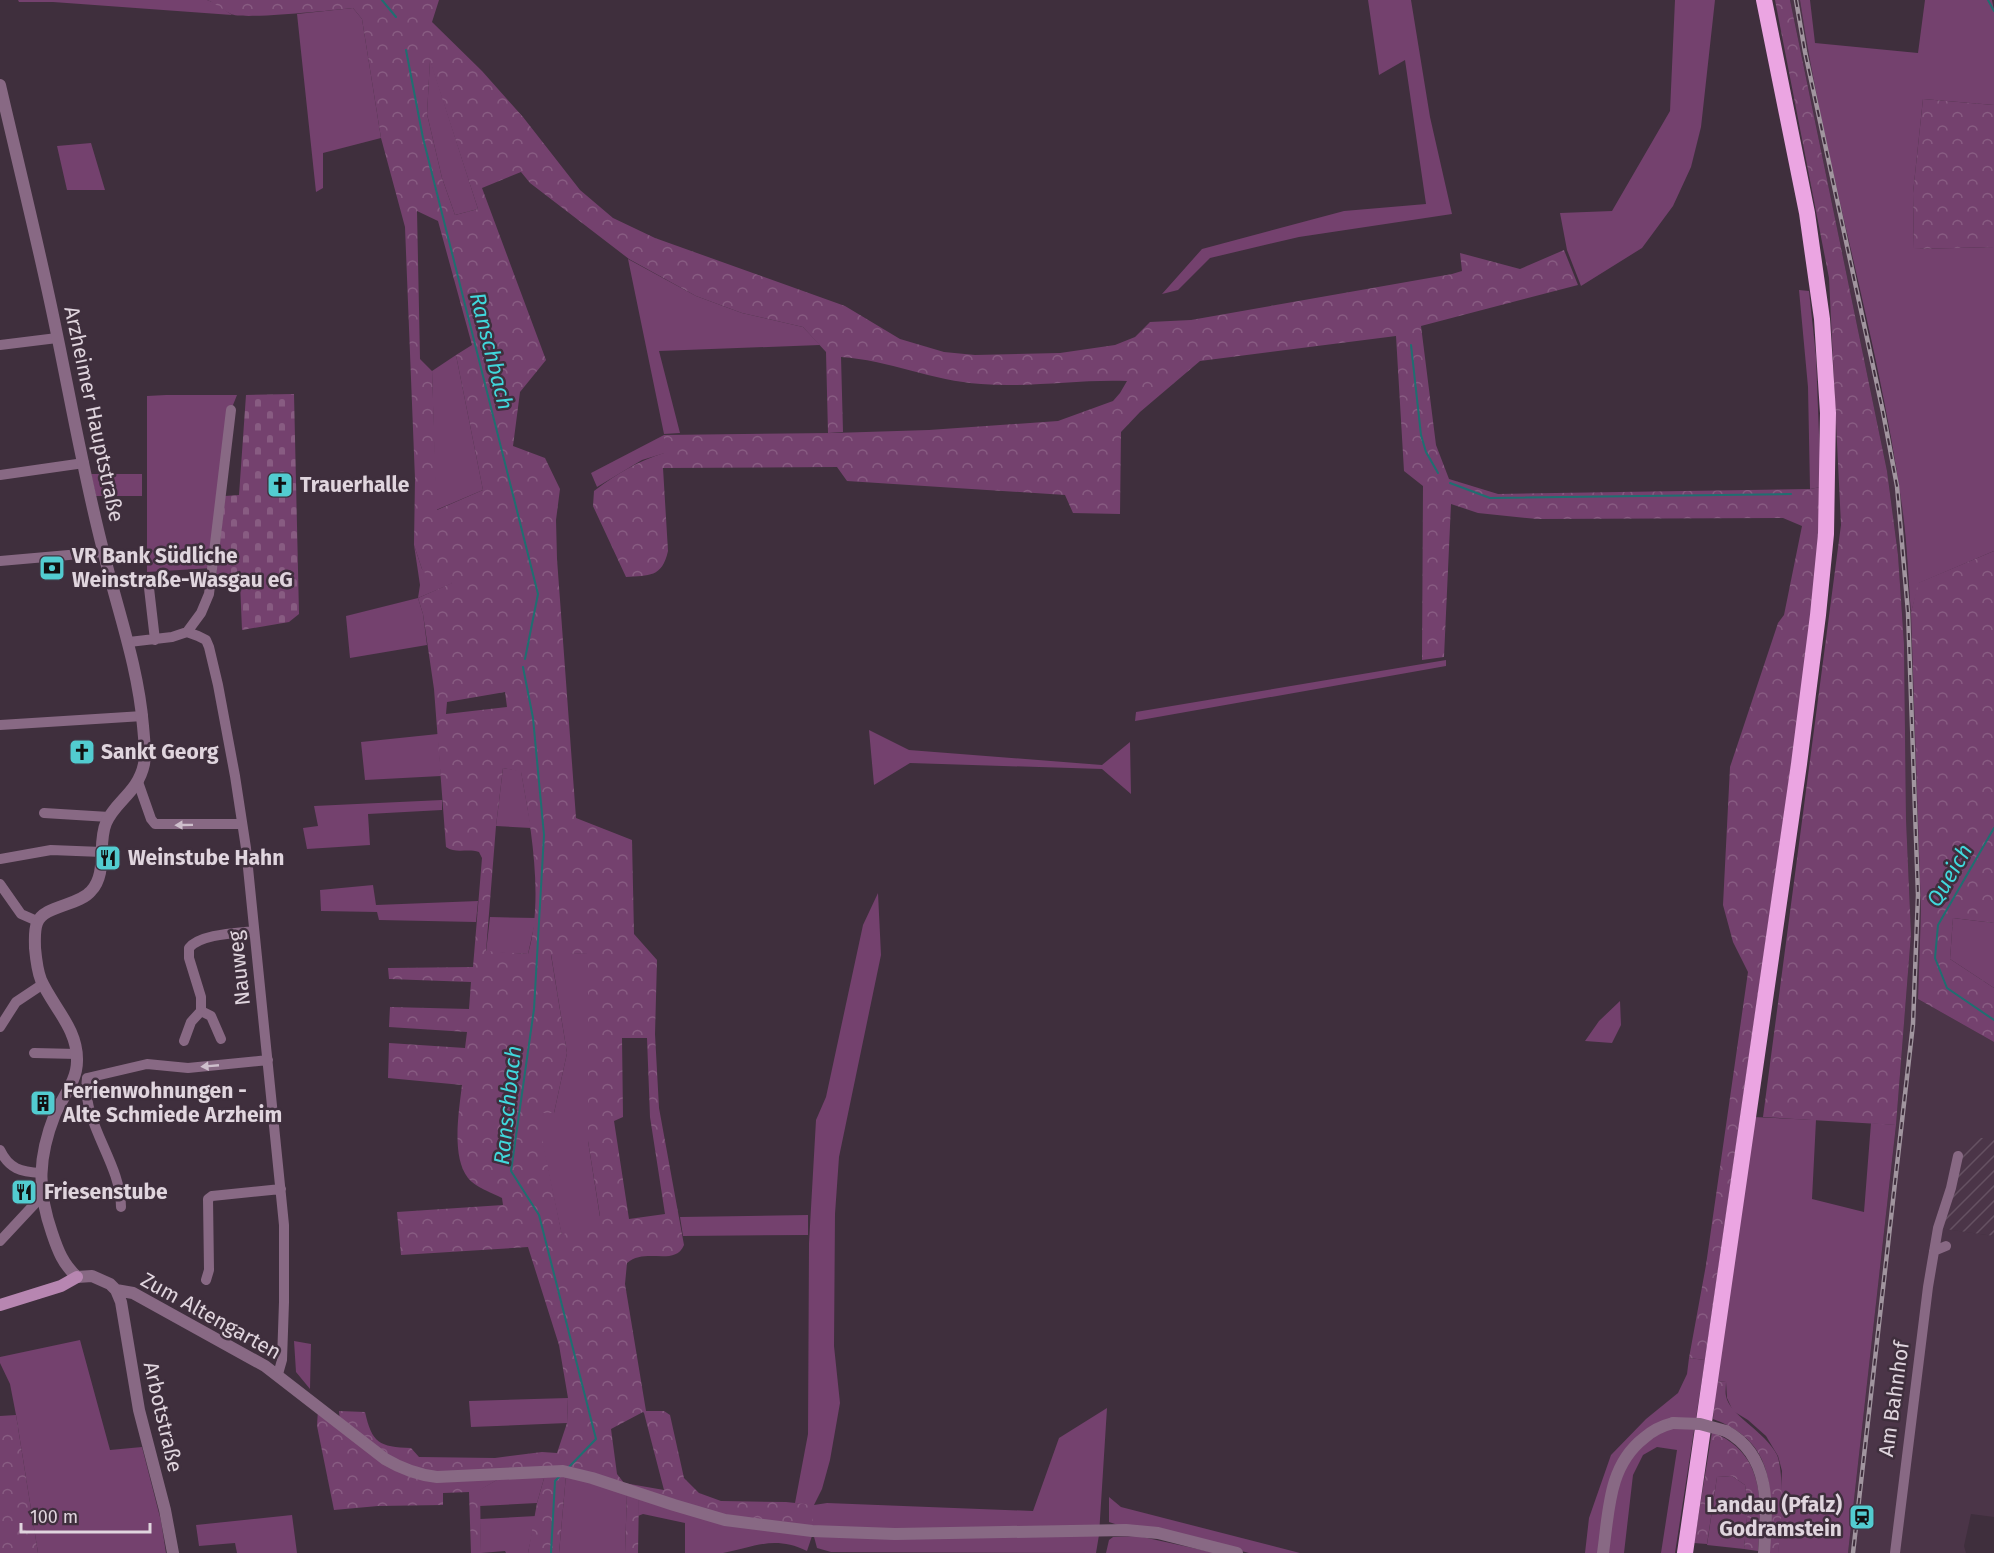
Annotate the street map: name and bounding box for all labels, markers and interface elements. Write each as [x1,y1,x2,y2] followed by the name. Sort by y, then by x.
[464,290,519,413] water label: Ranschbach
[58,304,130,524] street label: Arzheimer Hauptstraße
[265,470,295,500] church icon: Trauerhalle
[300,472,410,498] place label: Trauerhalle
[71,543,293,593] place label: VR Bank Südliche Weinstraße-Wasgau eG
[37,553,67,583] bank icon: VR Bank Südliche Weinstraße-Wasgau eG
[67,737,97,767] church icon: Sankt Georg
[101,739,219,765] place label: Sankt Georg
[174,820,193,829] one-way arrow
[1921,839,1978,912] water label: Queich
[93,843,123,873] restaurant icon: Weinstube Hahn
[128,845,284,871] place label: Weinstube Hahn
[222,929,256,1007] street label: Nauweg
[488,1044,527,1166] water label: Ranschbach
[201,1061,220,1071] one-way arrow
[62,1078,282,1128] place label: Ferienwohnungen - Alte Schmiede Arzheim
[28,1088,58,1118] building icon: Ferienwohnungen - Alte Schmiede Arzheim
[9,1177,39,1207] restaurant icon: Friesenstube
[44,1179,168,1205] place label: Friesenstube
[136,1267,286,1365] street label: Zum Altengarten
[1873,1338,1915,1458] street label: Am Bahnhof
[138,1359,188,1475] street label: Arbotstraße
[1706,1492,1842,1542] place label: Landau (Pfalz) Godramstein
[21,1496,150,1534] scale bar
[1847,1502,1877,1532] station icon: Landau (Pfalz) Godramstein
[30,1506,78,1528] text: 100 m

